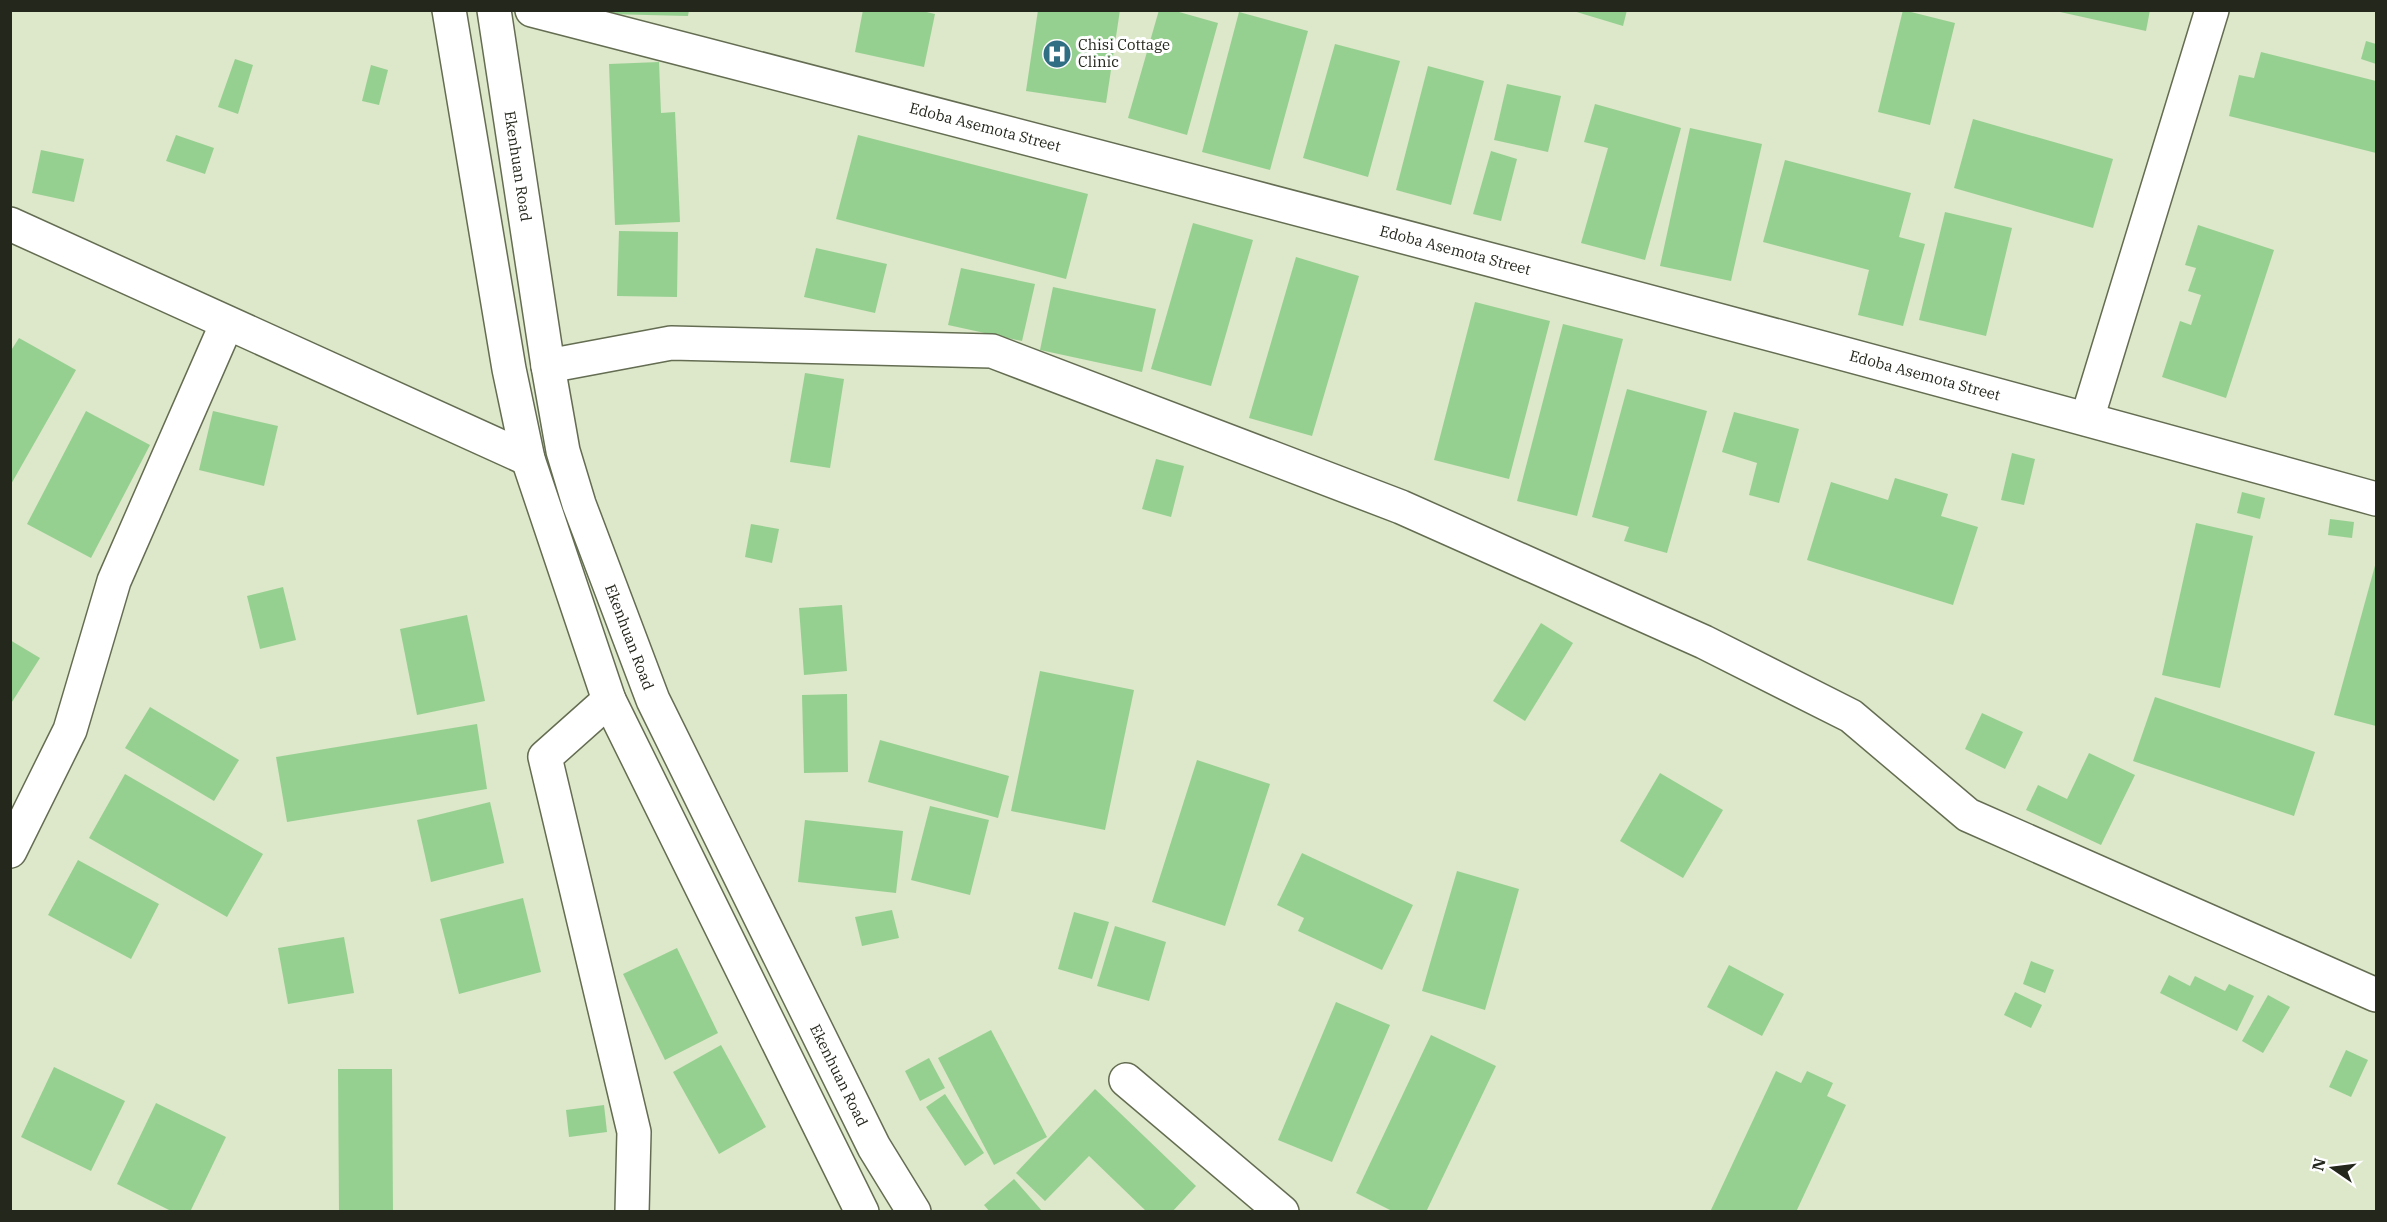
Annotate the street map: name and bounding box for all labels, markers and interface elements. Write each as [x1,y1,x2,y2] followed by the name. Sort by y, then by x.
[1078,35,1170,71] place label: Chisi Cottage Clinic
[1041,38,1073,70] hospital icon: Chisi Cottage Clinic
[908,98,1063,156] street label: Edoba Asemota Street
[500,110,536,223] street label: Ekenhuan Road
[1378,221,1533,279] street label: Edoba Asemota Street
[1847,346,2002,405] street label: Edoba Asemota Street
[601,581,658,692] street label: Ekenhuan Road
[806,1021,872,1129] street label: Ekenhuan Road
[2303,1138,2363,1198] north arrow
[2307,1156,2330,1173] text: N

